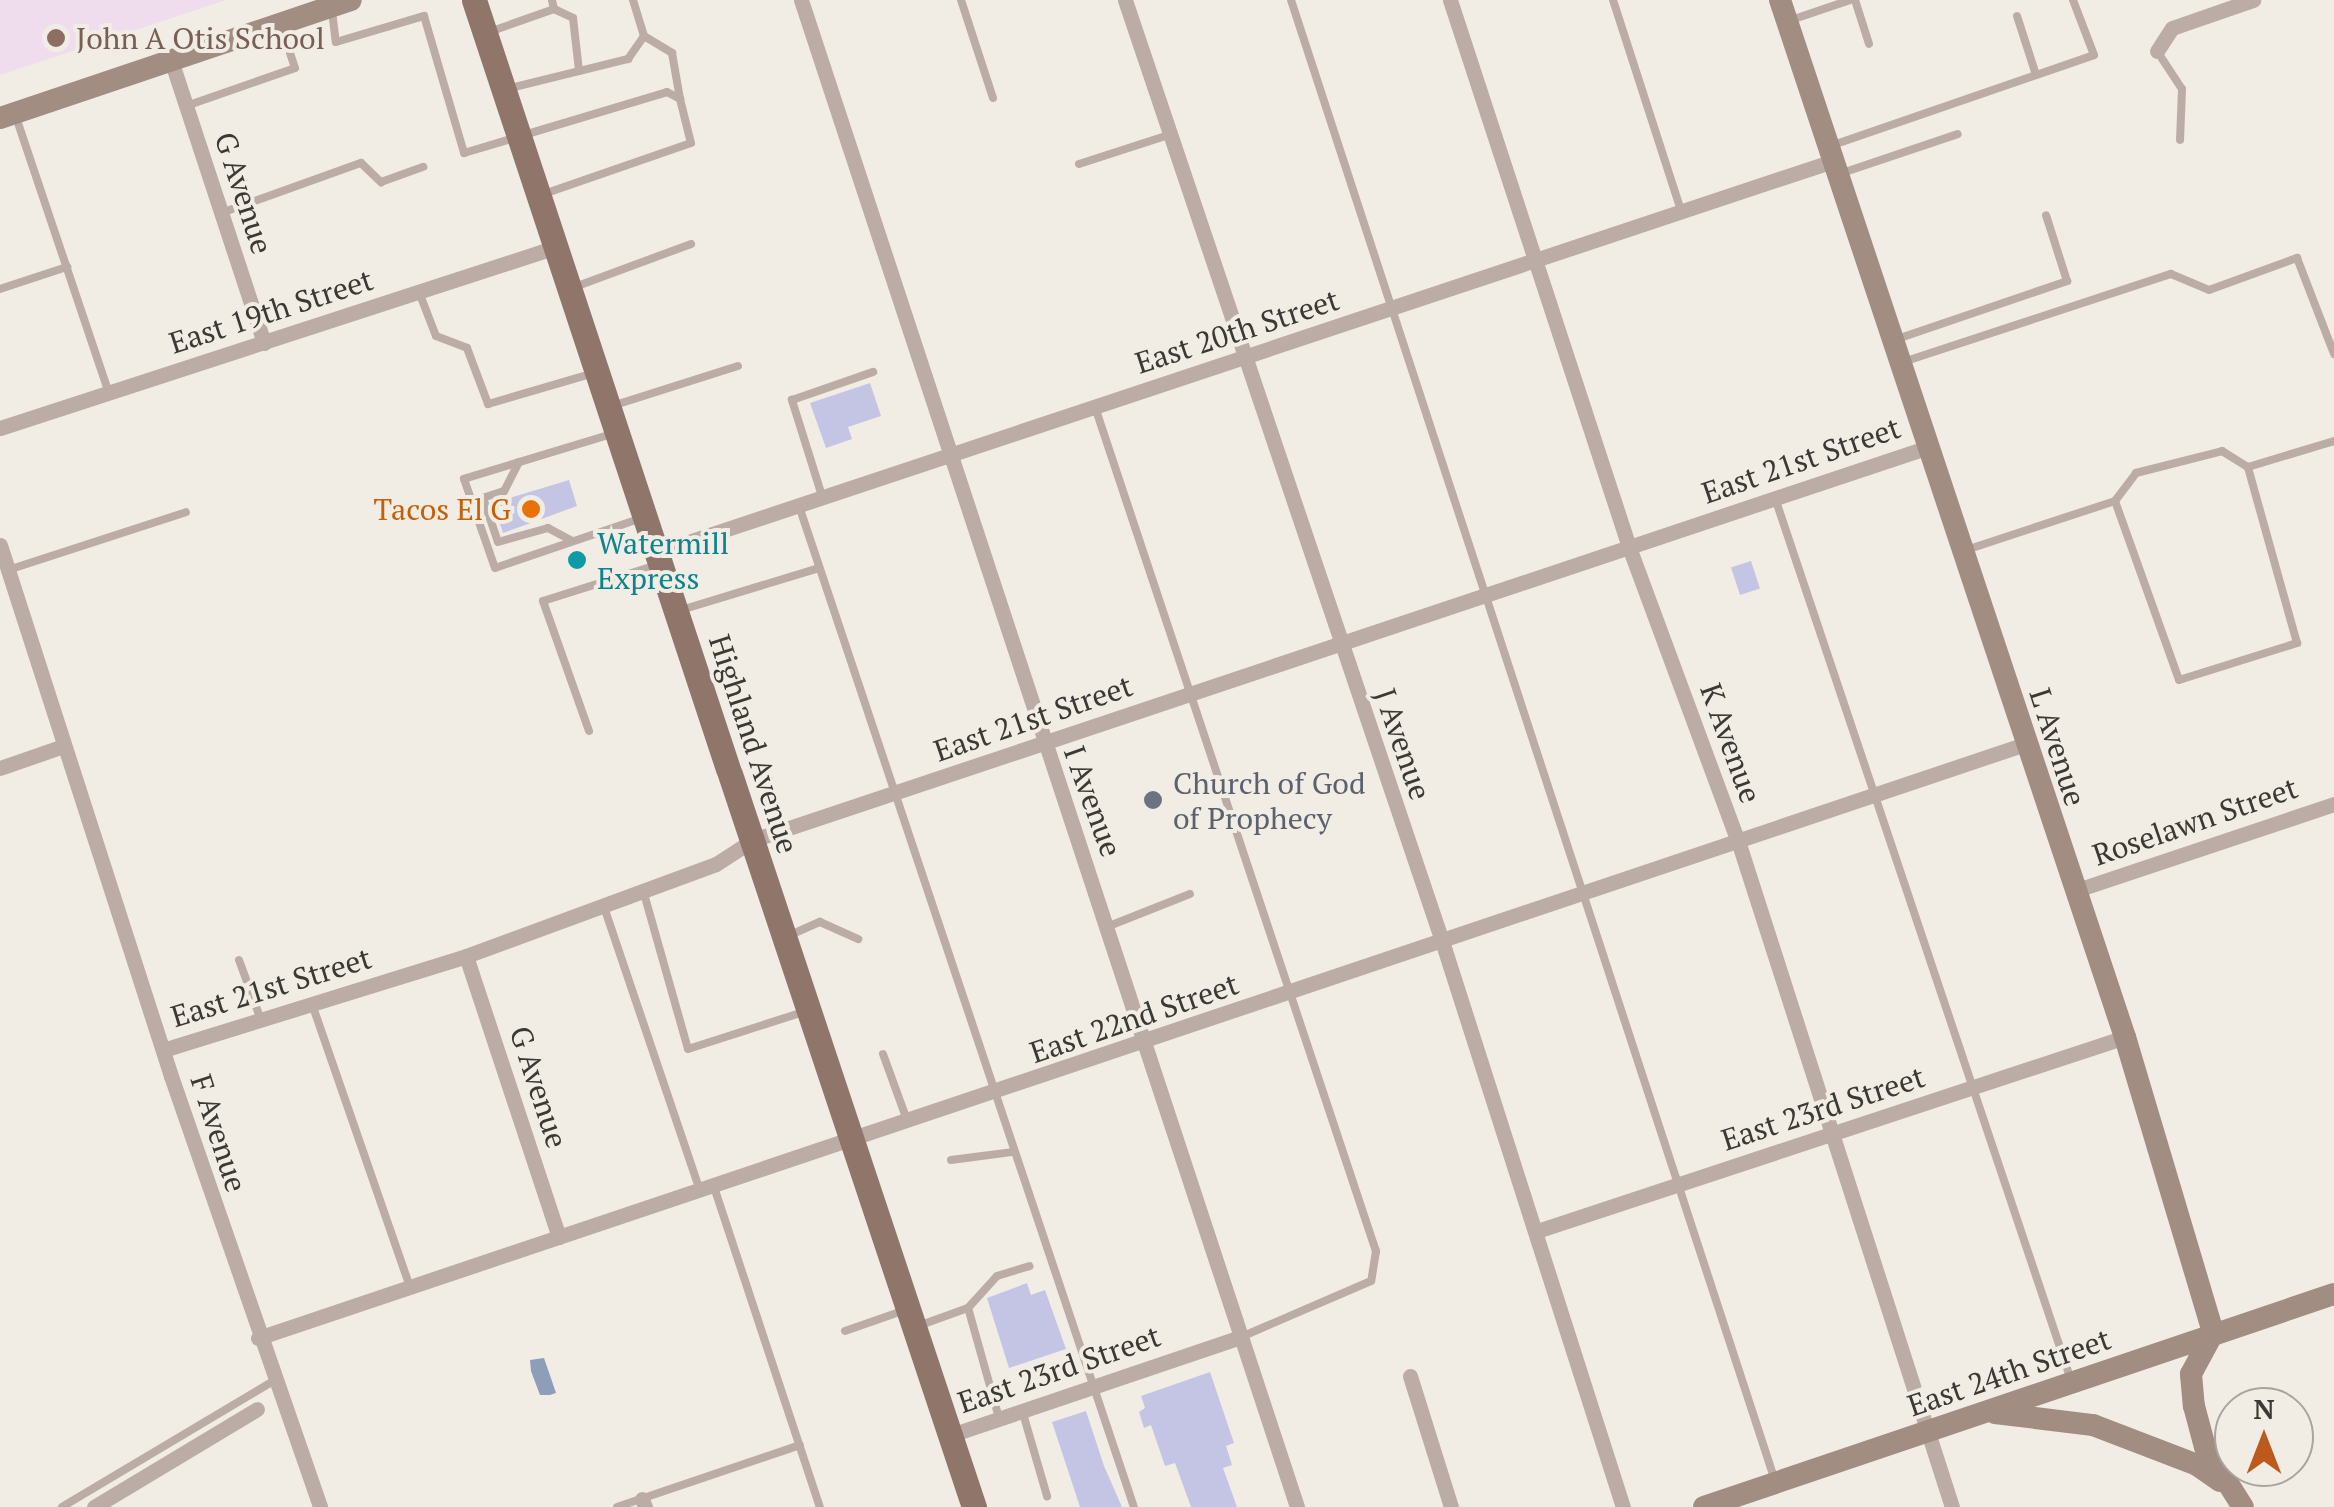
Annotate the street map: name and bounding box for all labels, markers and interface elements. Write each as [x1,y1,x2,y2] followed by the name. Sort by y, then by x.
[76,20,326,56] place label: John A Otis School
[45,27,67,49] marker: John A Otis School
[207,127,281,259] street label: G Avenue
[165,261,377,361] street label: East 19th Street
[1131,281,1343,381] street label: East 20th Street
[1697,409,1905,511] street label: East 21st Street
[373,491,511,527] place label: Tacos El G
[520,498,542,520] marker: Tacos El G
[597,525,729,596] place label: Watermill Express
[566,549,588,571] marker: Watermill Express
[702,630,806,858] street label: Highland Avenue
[929,667,1137,769] street label: East 21st Street
[1693,678,1769,808] street label: K Avenue
[1367,683,1439,805] street label: J Avenue
[2022,683,2094,811] street label: L Avenue
[1056,740,1130,862] street label: I Avenue
[1173,765,1366,836] place label: Church of God of Prophecy
[2088,769,2302,873] street label: Roselawn Street
[1142,789,1164,811] marker: Church of God of Prophecy
[167,939,375,1035] street label: East 21st Street
[1025,966,1243,1070] street label: East 22nd Street
[502,1021,576,1153] street label: G Avenue
[1717,1058,1929,1158] street label: East 23rd Street
[183,1070,255,1196] street label: F Avenue
[953,1318,1165,1420] street label: East 23rd Street
[1903,1320,2115,1424] street label: East 24th Street
[2214,1387,2314,1487] north arrow
[2253,1390,2275,1427] text: N

